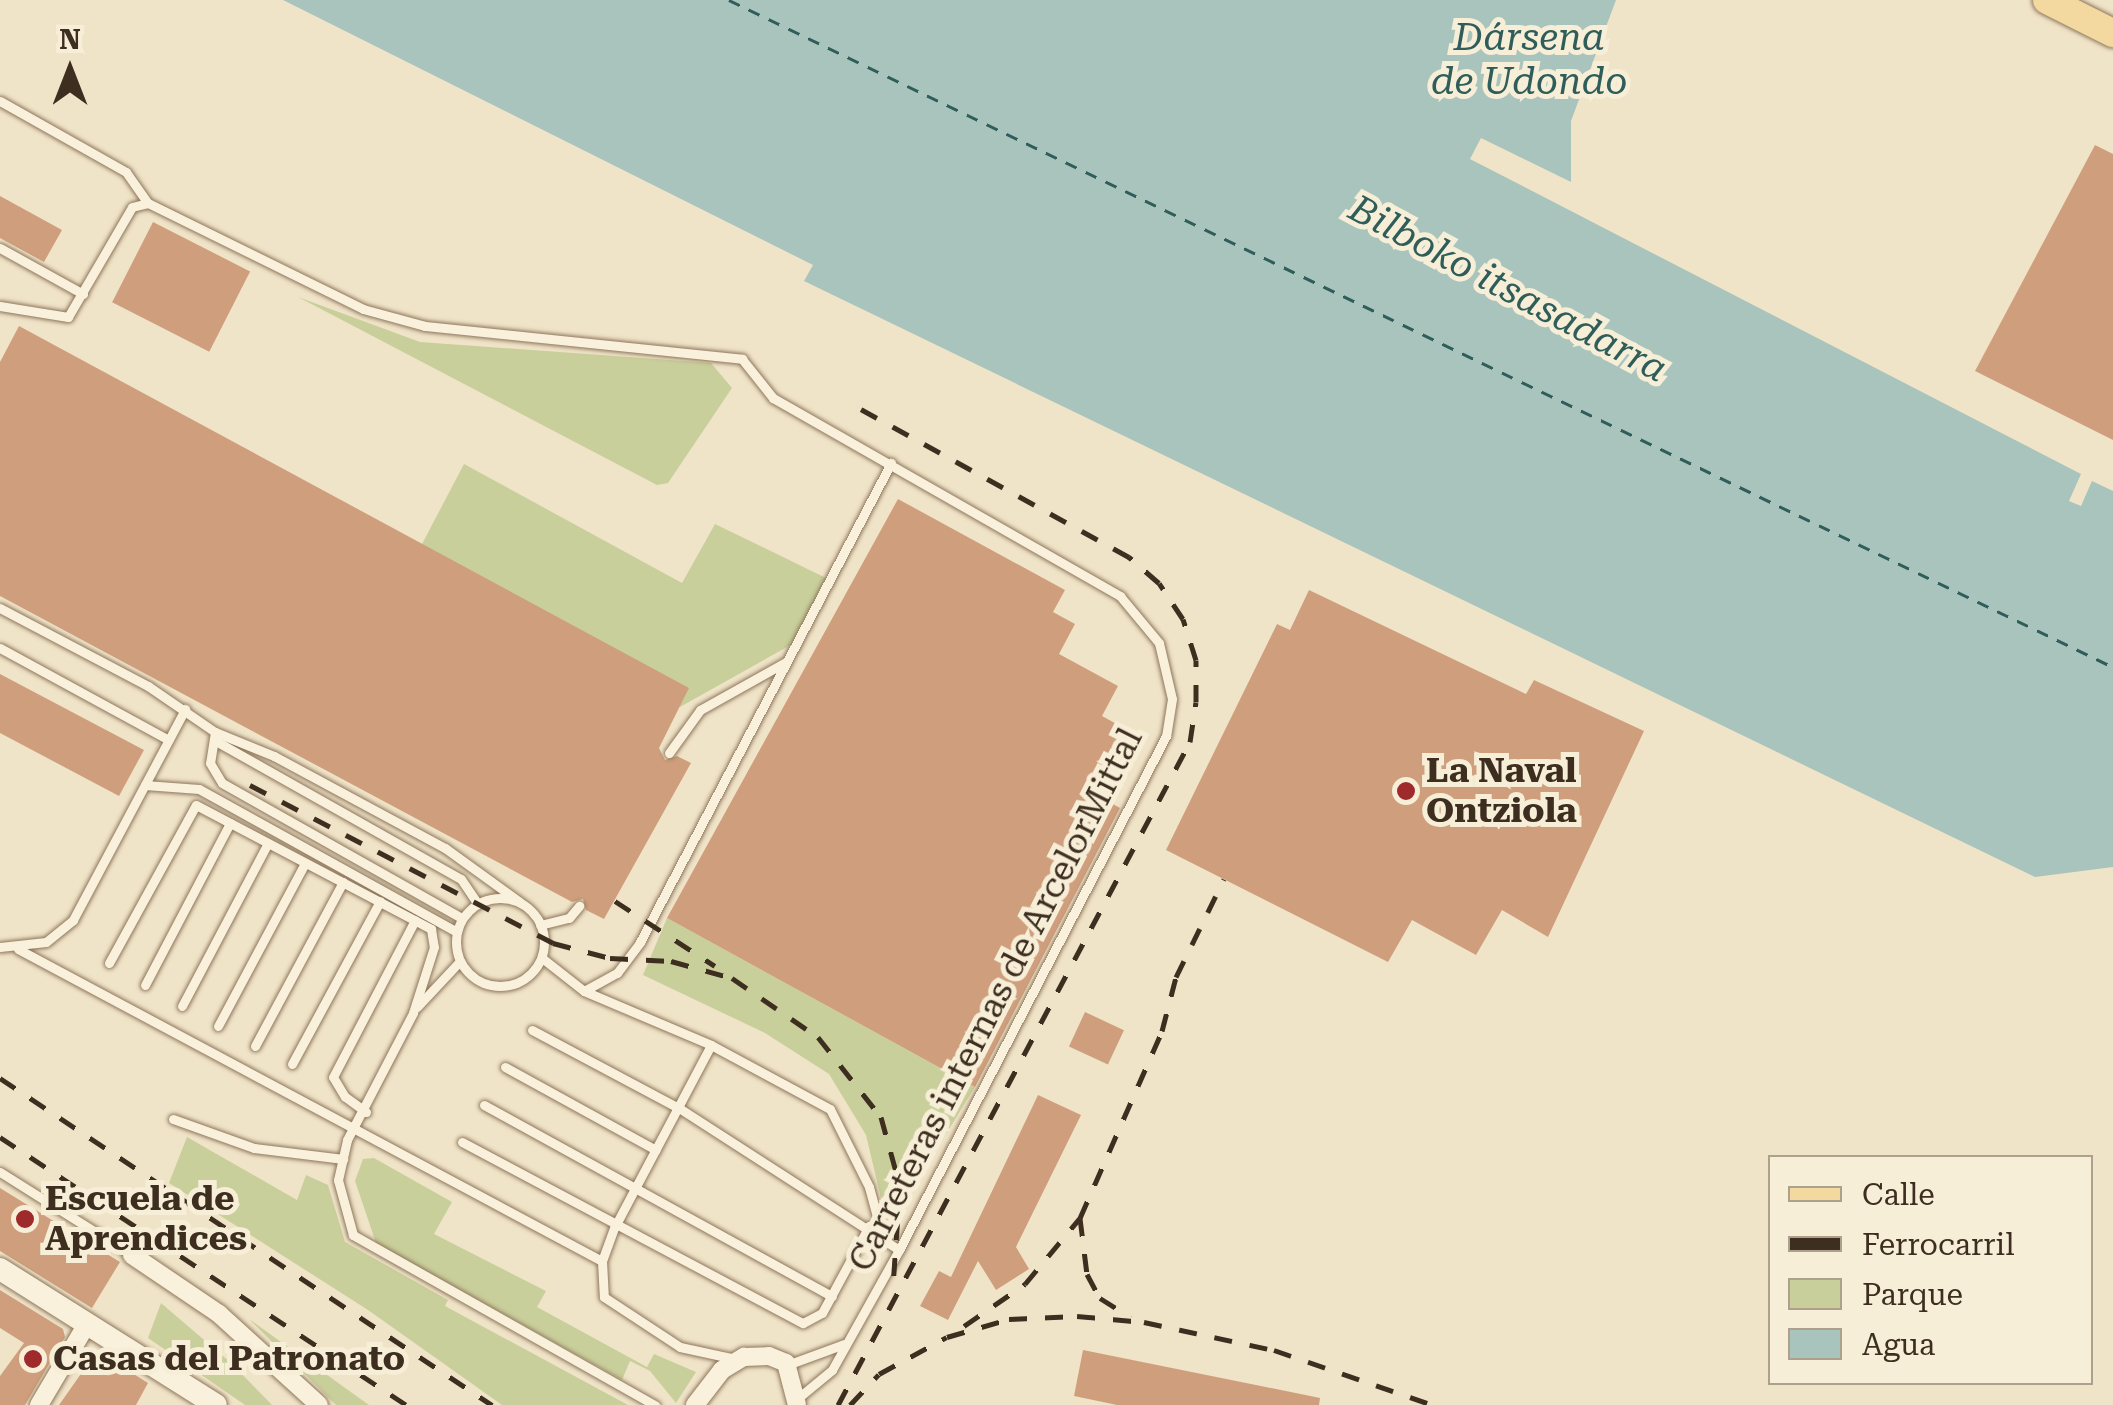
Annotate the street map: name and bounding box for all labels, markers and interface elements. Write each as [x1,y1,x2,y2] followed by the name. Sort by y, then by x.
[1431,15,1627,104] water label: Dársena de Udondo
[20,20,120,120] north arrow
[59,23,81,56] text: N
[1341,186,1675,392] water label: Bilboko itsasadarra
[840,721,1152,1279] street label: Carreteras internas de ArcelorMittal
[1426,750,1577,832] place label: La Naval Ontziola
[1395,780,1417,802] marker: La Naval Ontziola
[1768,1155,2093,1385] legend
[1862,1177,1935,1212] text: Calle
[45,1178,247,1260] place label: Escuela de Aprendices
[14,1208,36,1230] marker: Escuela de Aprendices
[1862,1227,2014,1262] text: Ferrocarril
[1862,1277,1963,1312] text: Parque
[1862,1327,1935,1362] text: Agua
[53,1338,405,1380] place label: Casas del Patronato
[22,1348,44,1370] marker: Casas del Patronato

